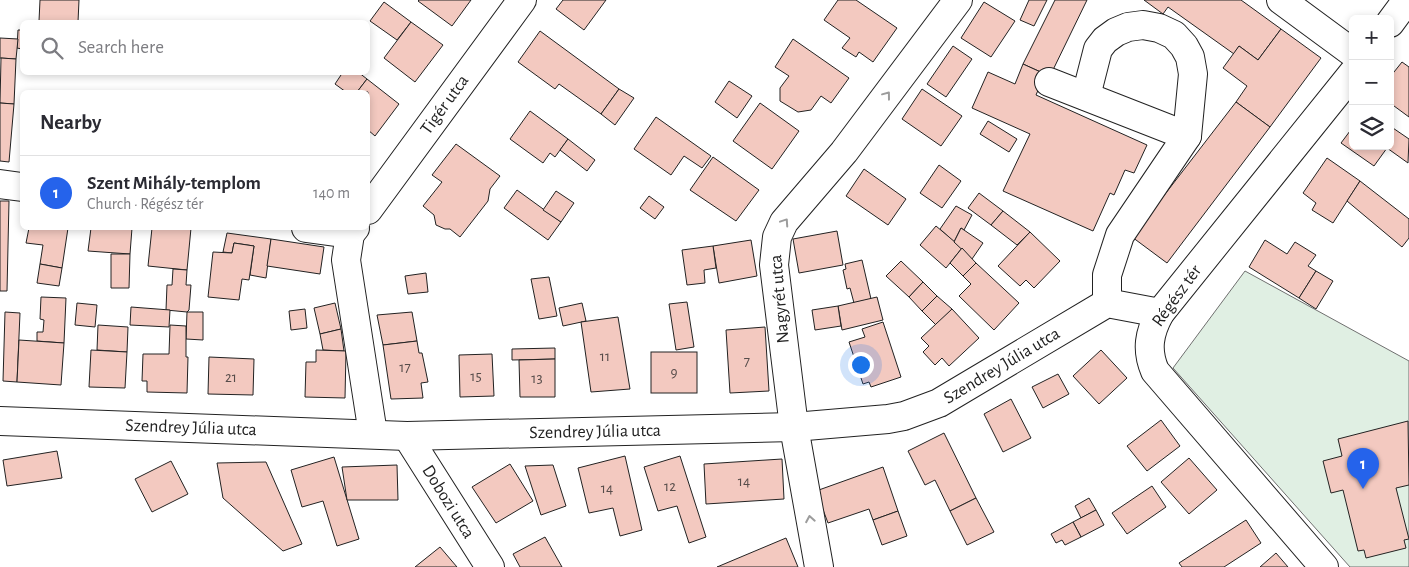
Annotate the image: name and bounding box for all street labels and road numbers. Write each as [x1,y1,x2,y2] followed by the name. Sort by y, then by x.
[418,72,472,138] street label: Tigér utca
[767,254,793,344] street label: Nagyrét utca
[1149,262,1205,330] street label: Régész tér
[941,324,1063,408] street label: Szendrey Júlia utca
[125,417,257,439] street label: Szendrey Júlia utca
[529,422,661,442] street label: Szendrey Júlia utca
[418,462,478,542] street label: Dobozi utca

